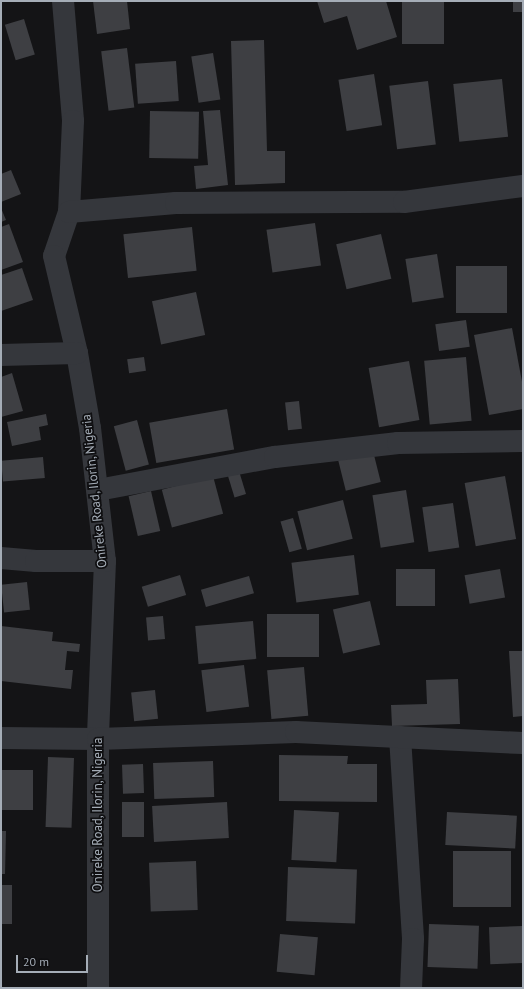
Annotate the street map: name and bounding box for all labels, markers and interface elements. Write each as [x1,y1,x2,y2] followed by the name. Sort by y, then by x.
[79,412,111,570] street label: Onireke Road, Ilorin, Nigeria
[90,737,106,893] street label: Onireke Road, Ilorin, Nigeria
[18,947,90,973] scale bar
[23,954,49,969] text: 20 m

